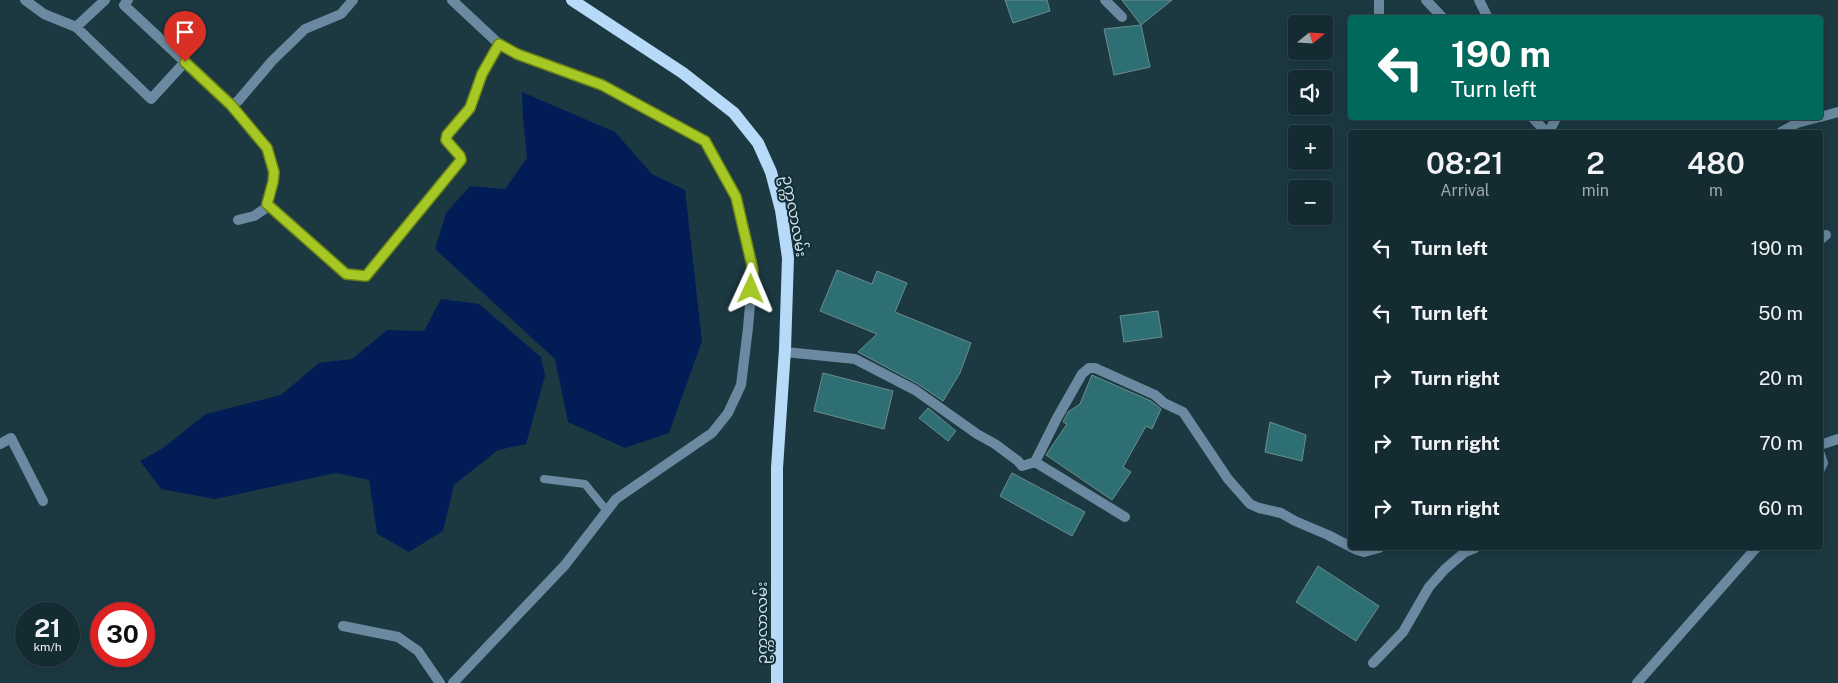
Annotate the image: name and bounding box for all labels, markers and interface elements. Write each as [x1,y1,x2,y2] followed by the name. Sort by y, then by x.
[164,11,206,62] pin
[1288,15,1332,60] north arrow
[1288,15,1333,225] map controls
[171,18,199,46] icon: arrive
[1451,34,1551,75] text: 190 m
[1368,35,1433,100] icon: left
[1288,70,1333,115] button: sound
[1451,76,1537,102] text: Turn left
[1288,125,1333,170] button: +
[1426,145,1504,181] text: 08:21
[1586,145,1605,181] text: 2
[1687,145,1745,181] text: 480
[776,174,812,259] street label: ဥက္ကလာလမ်း
[1288,180,1333,225] button: −
[1440,181,1490,200] text: Arrival
[1582,181,1609,200] text: min
[1709,181,1723,200] text: m
[1368,234,1396,262] icon: left
[1411,237,1488,259] text: Turn left
[1751,237,1803,259] text: 190 m
[724,262,776,314] position arrow
[1368,299,1396,327] icon: left
[1411,302,1488,324] text: Turn left
[1758,302,1803,324] text: 50 m
[1368,364,1396,392] icon: right
[1411,367,1500,389] text: Turn right
[1759,367,1803,389] text: 20 m
[1368,429,1396,457] icon: right
[1411,432,1500,454] text: Turn right
[1759,432,1803,454] text: 70 m
[1368,494,1396,522] icon: right
[1411,497,1500,519] text: Turn right
[1759,497,1803,519] text: 60 m
[752,582,774,664] street label: ဥက္ကလာလမ်း
[90,602,155,667] speed limit sign: 30
[34,613,61,643] text: 21
[33,640,62,654] text: km/h

